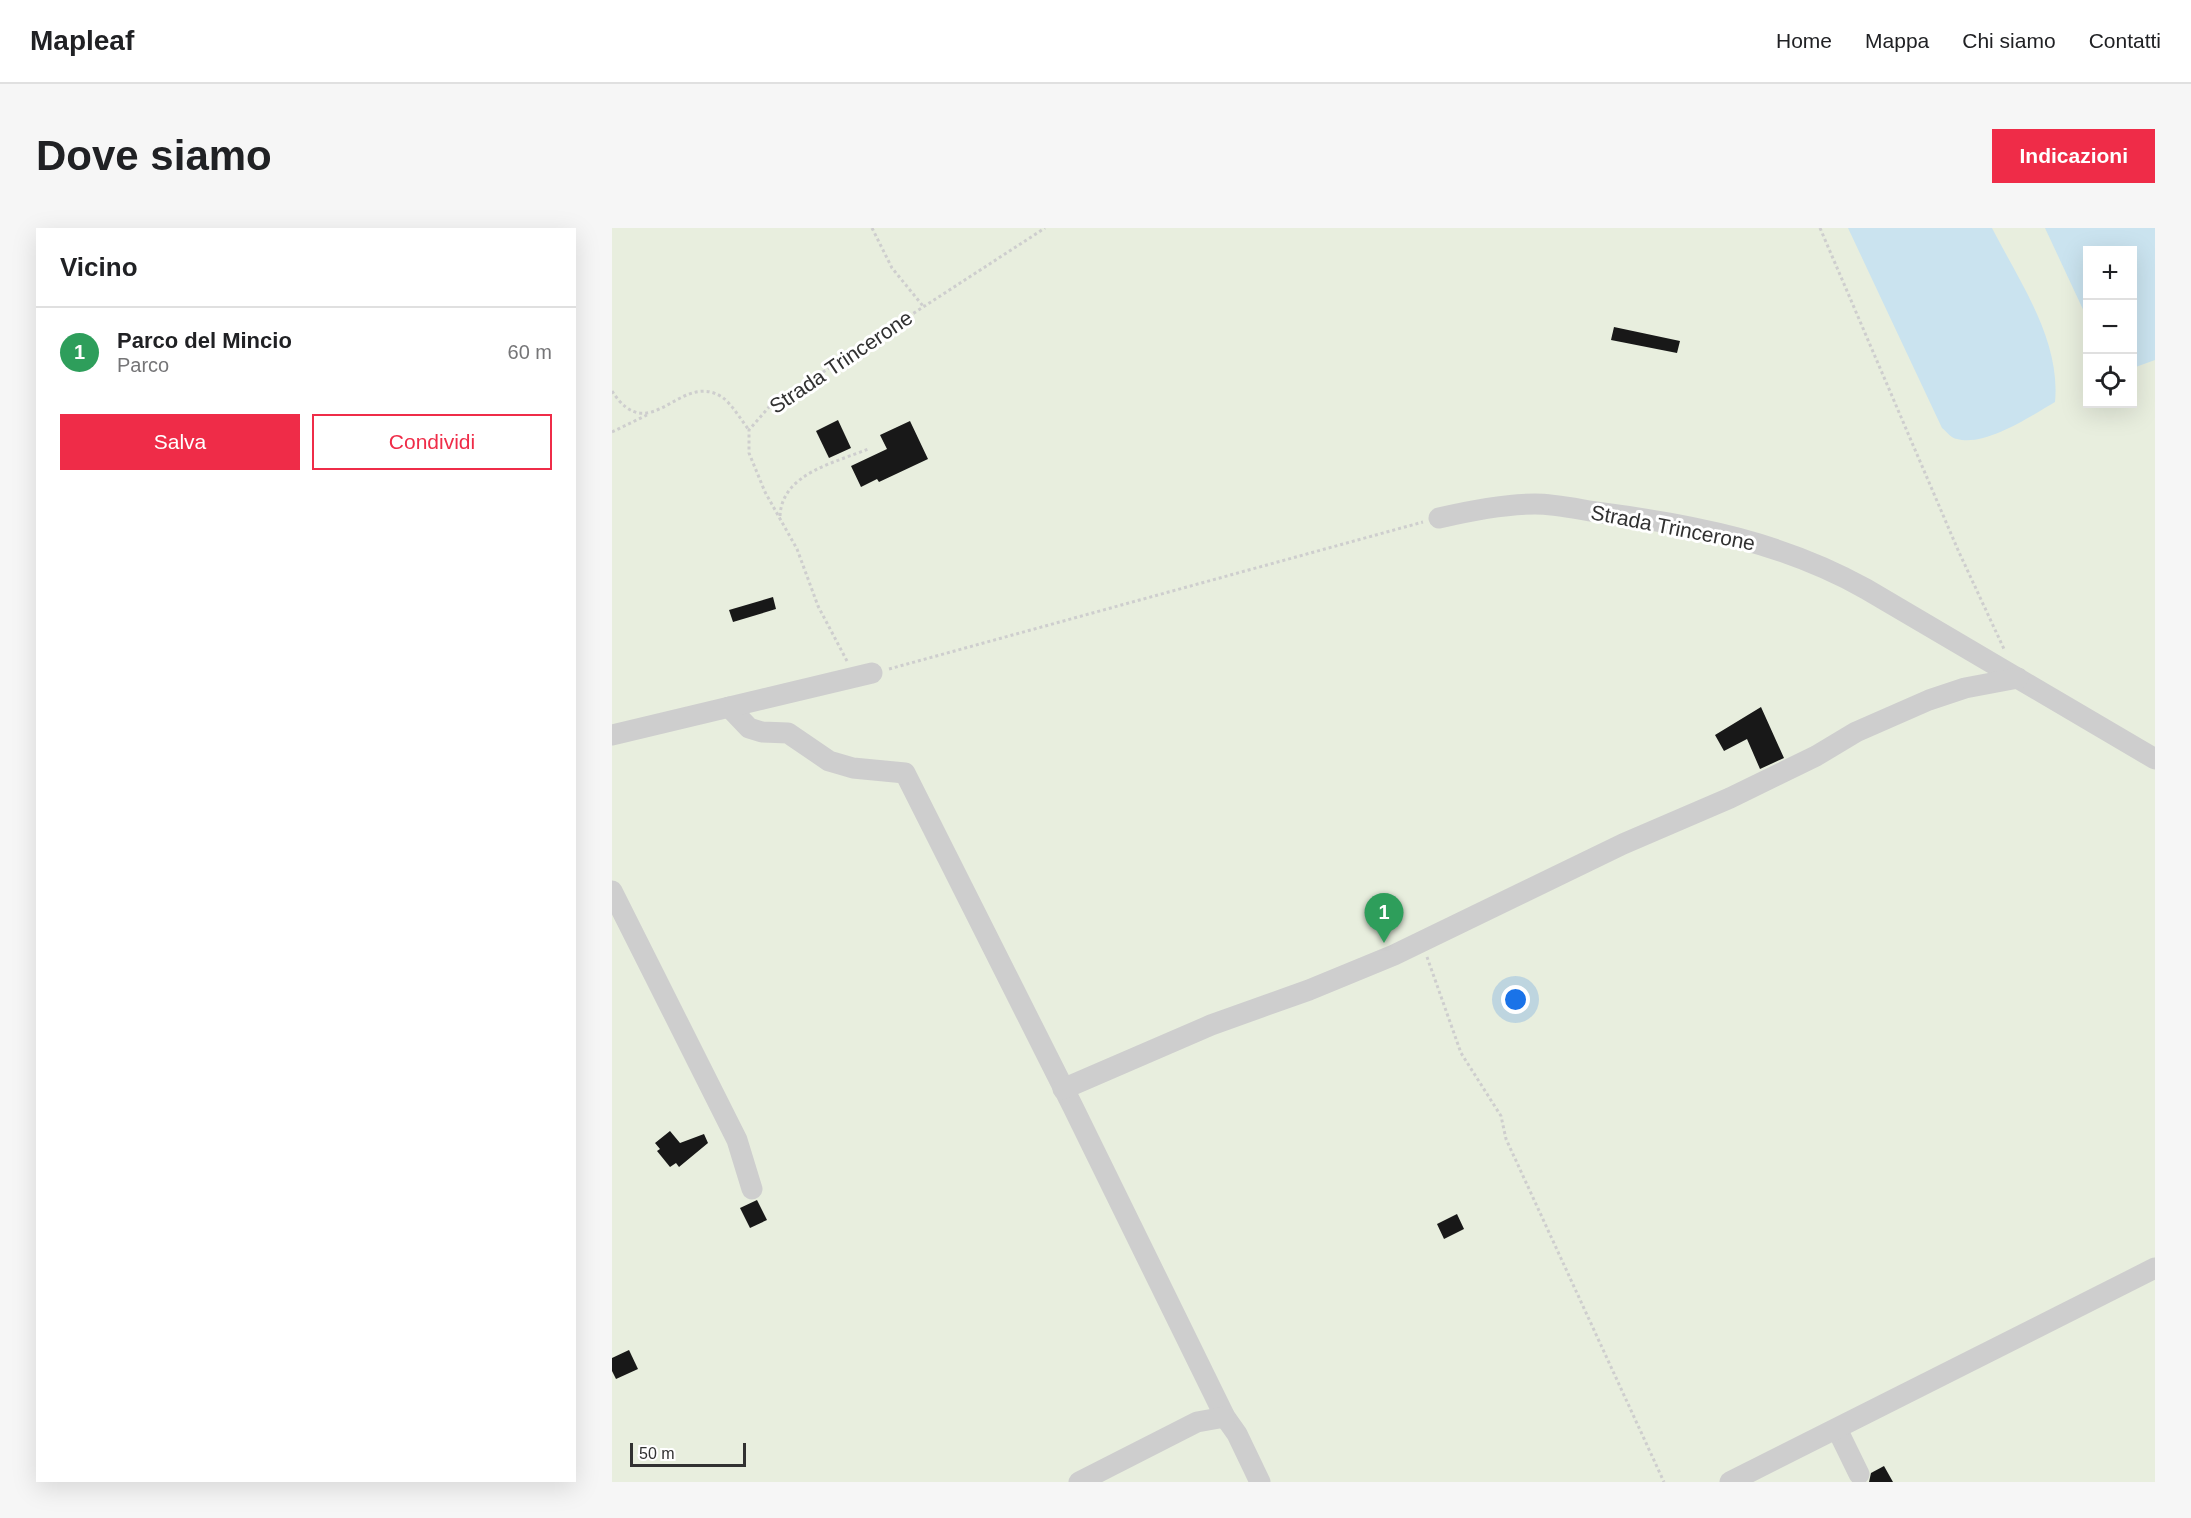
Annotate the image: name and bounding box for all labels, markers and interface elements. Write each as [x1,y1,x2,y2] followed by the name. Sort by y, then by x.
[30,25,134,56] text: Mapleaf
[1776,29,1832,52] text: Home
[1865,29,1929,52] text: Mappa
[1962,29,2056,52] text: Chi siamo
[2089,29,2161,52] text: Contatti
[1992,129,2155,183] button: Indicazioni
[36,132,272,179] text: Dove siamo
[2083,246,2137,408] map controls
[2083,246,2137,300] button: +
[60,252,138,282] text: Vicino
[2083,300,2137,354] button: −
[765,305,916,418] street label: Strada Trincerone
[117,328,292,353] text: Parco del Mincio
[74,341,85,363] text: 1
[508,341,552,363] text: 60 m
[117,354,169,376] text: Parco
[2083,354,2137,408] button: locate
[60,414,300,470] button: Salva
[312,414,552,470] button: Condividi
[1589,500,1757,555] street label: Strada Trincerone
[1364,894,1404,943] pin: 1
[1501,985,1530,1014] your location
[630,1440,746,1468] scale bar
[639,1445,675,1462] text: 50 m

